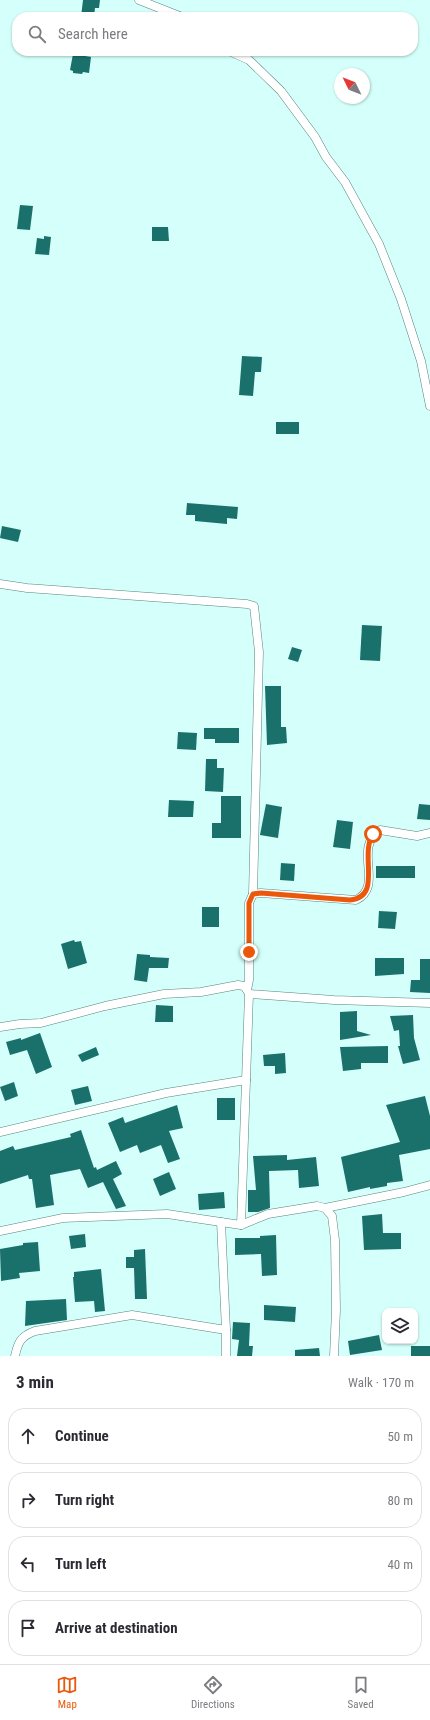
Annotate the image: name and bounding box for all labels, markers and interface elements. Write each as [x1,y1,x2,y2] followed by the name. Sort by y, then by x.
[12,12,418,56] search box
[26,23,48,45] icon: search
[58,25,128,43] text: Search here
[334,68,370,104] north arrow
[364,825,382,843] route start
[240,943,258,961] route end
[382,1308,418,1344] map controls
[382,1308,418,1344] button: layers
[16,1372,54,1392] text: 3 min
[348,1375,414,1390] text: Walk · 170 m
[17,1425,39,1447] icon: ahead
[55,1427,109,1445] text: Continue
[387,1429,413,1444] text: 50 m
[17,1489,39,1511] icon: right
[55,1491,114,1509] text: Turn right
[387,1493,413,1508] text: 80 m
[17,1553,39,1575] icon: left
[55,1555,106,1573] text: Turn left
[387,1557,413,1572] text: 40 m
[17,1617,39,1639] icon: arrive
[55,1619,178,1637] text: Arrive at destination
[56,1674,78,1711] tab: Map
[191,1674,235,1711] tab: Directions
[348,1674,374,1711] tab: Saved

